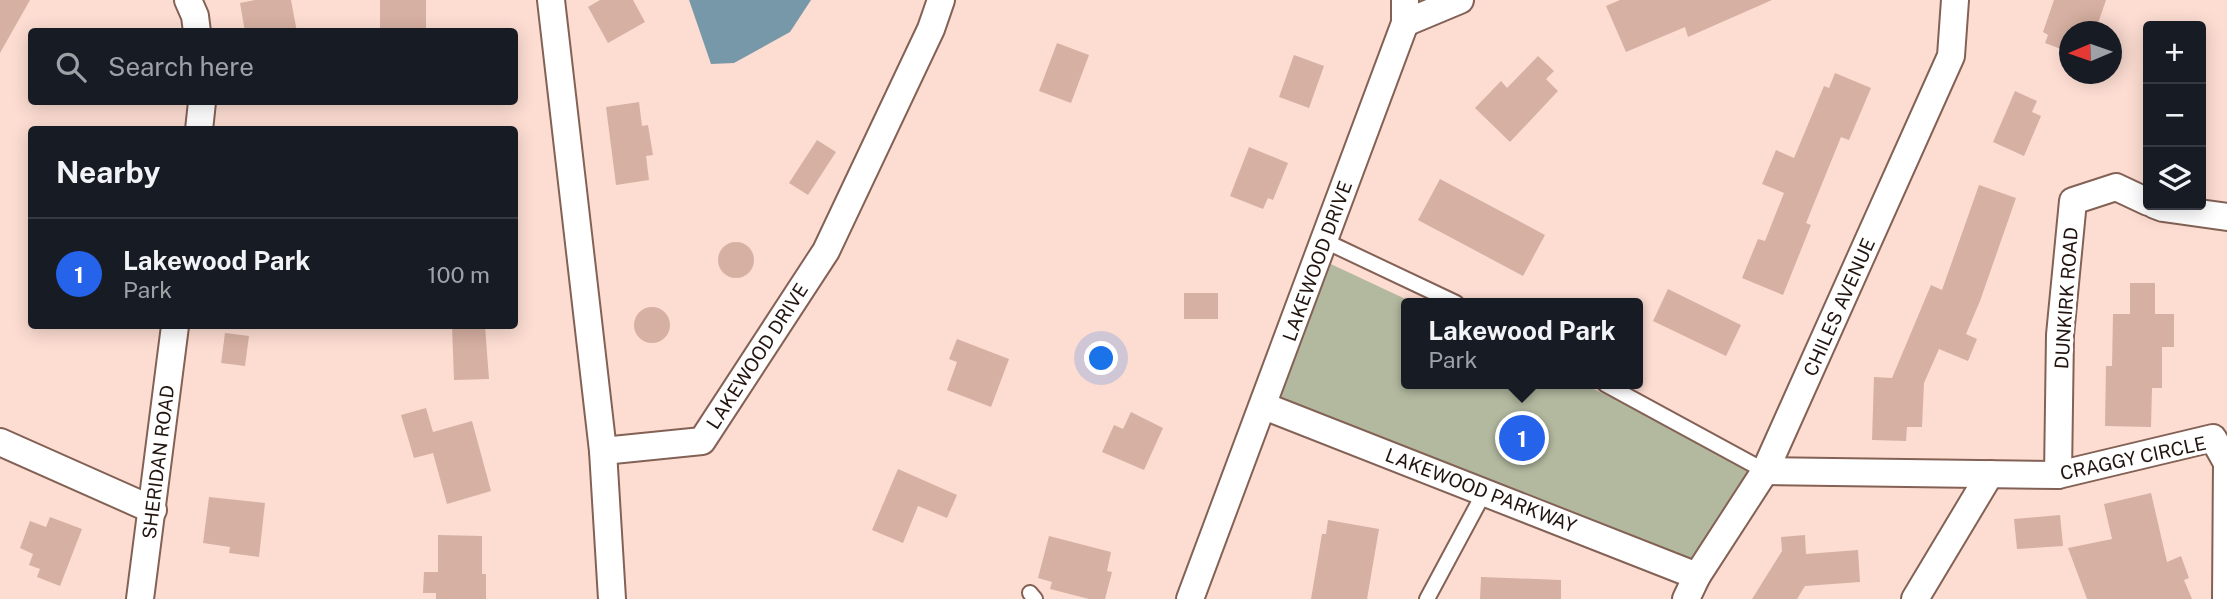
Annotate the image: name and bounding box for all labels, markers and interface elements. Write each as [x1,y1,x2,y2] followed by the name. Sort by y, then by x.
[2059,21,2122,84] north arrow
[2143,21,2206,210] map controls
[2143,21,2206,84] button: +
[28,28,518,105] search box
[52,48,90,86] icon: search
[108,51,254,82] text: Search here
[2143,84,2206,147] button: −
[2143,147,2206,210] button: layers
[56,154,160,190] text: Nearby
[1278,178,1356,344] street label: LAKEWOOD DRIVE
[2050,226,2082,370] street label: DUNKIRK ROAD
[1799,235,1879,379] street label: CHILES AVENUE
[123,245,310,276] text: Lakewood Park
[74,261,84,288] text: 1
[427,261,490,288] text: 100 m
[123,276,172,303] text: Park
[702,279,812,433] street label: LAKEWOOD DRIVE
[1401,298,1643,389] popup
[1428,315,1616,346] text: Lakewood Park
[1084,341,1118,375] your location
[1428,346,1477,373] text: Park
[138,384,178,540] street label: SHERIDAN ROAD
[1499,412,1545,464] pin: 1
[2058,432,2208,484] street label: CRAGGY CIRCLE
[1382,443,1580,537] street label: LAKEWOOD PARKWAY

